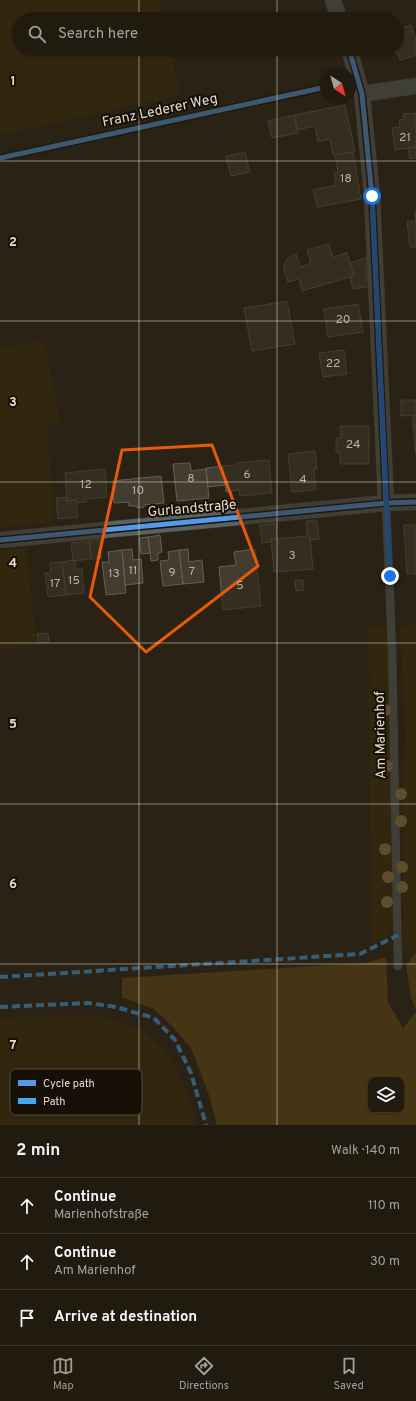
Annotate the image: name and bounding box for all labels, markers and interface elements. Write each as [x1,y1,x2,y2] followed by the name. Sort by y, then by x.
[12,12,404,56] search box
[26,23,48,45] icon: search
[58,25,138,44] text: Search here
[320,68,356,104] north arrow
[10,74,16,90] text: 1
[101,90,219,132] street label: Franz Lederer Weg
[399,130,411,146] house number: 21
[340,171,352,187] house number: 18
[363,187,381,205] route start
[9,235,17,251] text: 2
[335,312,351,328] house number: 20
[326,356,340,372] house number: 22
[9,395,17,411] text: 3
[346,437,360,453] house number: 24
[243,467,251,483] house number: 6
[187,471,195,487] house number: 8
[299,472,307,488] house number: 4
[80,477,92,493] house number: 12
[132,483,144,499] house number: 10
[147,497,237,521] street label: Gurlandstraße
[288,548,296,564] house number: 3
[9,556,17,572] text: 4
[129,563,137,579] house number: 11
[189,564,195,580] house number: 7
[168,565,176,581] house number: 9
[108,566,120,582] house number: 13
[381,567,399,585] route end
[68,573,80,589] house number: 15
[50,576,60,592] house number: 17
[236,578,244,594] house number: 5
[372,691,390,779] street label: Am Marienhof
[9,717,17,733] text: 5
[9,877,17,893] text: 6
[10,1038,17,1054] text: 7
[10,1069,142,1115] legend
[43,1077,95,1091] text: Cycle path
[368,1077,404,1113] map controls
[368,1077,404,1113] button: layers
[43,1095,65,1109] text: Path
[16,1140,60,1162] text: 2 min
[331,1143,400,1159] text: Walk · 140 m
[54,1188,116,1207] text: Continue
[16,1195,38,1217] icon: ahead
[368,1198,400,1214] text: 110 m
[54,1207,149,1223] text: Marienhofstraße
[54,1244,116,1263] text: Continue
[16,1251,38,1273] icon: ahead
[370,1254,400,1270] text: 30 m
[54,1263,136,1279] text: Am Marienhof
[16,1307,38,1329] icon: arrive
[54,1308,197,1327] text: Arrive at destination
[52,1355,74,1393] tab: Map
[179,1355,229,1393] tab: Directions
[333,1355,364,1393] tab: Saved

